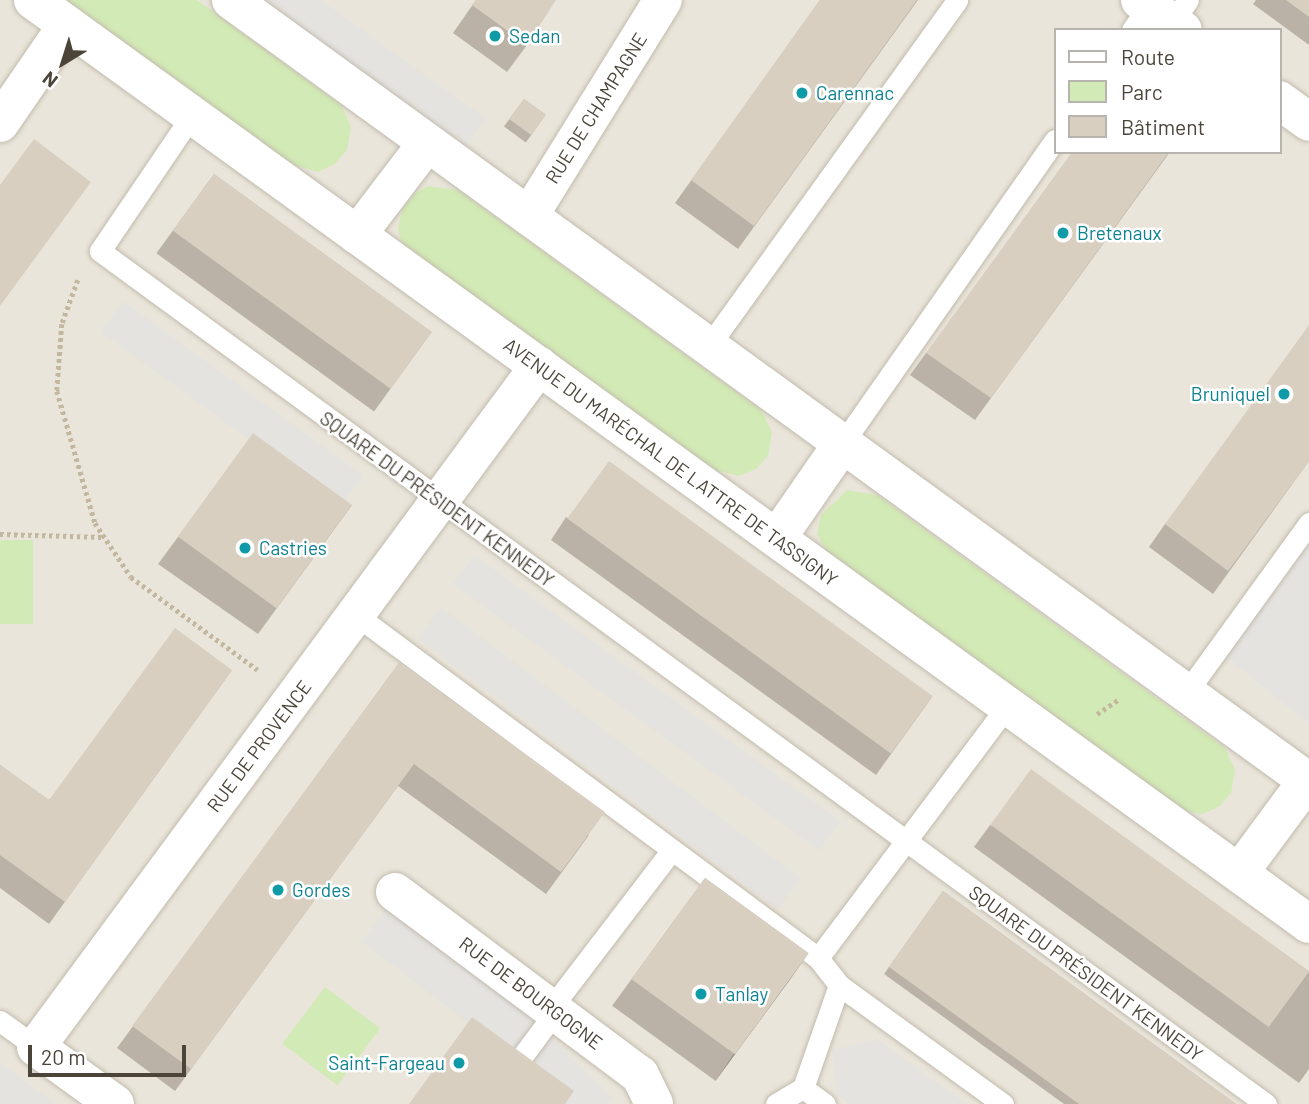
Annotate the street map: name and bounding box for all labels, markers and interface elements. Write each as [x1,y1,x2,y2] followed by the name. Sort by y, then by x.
[509,25,561,47] place label: Sedan
[28,28,98,98] north arrow
[487,28,503,44] marker: Sedan
[540,28,652,188] street label: RUE DE CHAMPAGNE
[1054,28,1281,154] legend
[1121,44,1175,69] text: Route
[38,67,62,93] text: N
[1121,79,1163,104] text: Parc
[816,82,894,104] place label: Carennac
[794,85,810,101] marker: Carennac
[1121,114,1205,139] text: Bâtiment
[1077,222,1162,244] place label: Bretenaux
[1055,225,1071,241] marker: Bretenaux
[500,333,842,591] street label: AVENUE DU MARÉCHAL DE LATTRE DE TASSIGNY
[1191,383,1270,405] place label: Bruniquel
[1276,386,1292,402] marker: Bruniquel
[316,406,558,592] street label: SQUARE DU PRÉSIDENT KENNEDY
[259,537,327,559] place label: Castries
[237,540,253,556] marker: Castries
[202,676,316,816] street label: RUE DE PROVENCE
[292,879,350,901] place label: Gordes
[965,880,1207,1066] street label: SQUARE DU PRÉSIDENT KENNEDY
[270,882,286,898] marker: Gordes
[455,932,607,1054] street label: RUE DE BOURGOGNE
[715,983,768,1005] place label: Tanlay
[693,986,709,1002] marker: Tanlay
[32,1030,189,1074] scale bar
[41,1044,86,1069] text: 20 m
[328,1052,445,1074] place label: Saint-Fargeau
[451,1055,467,1071] marker: Saint-Fargeau

